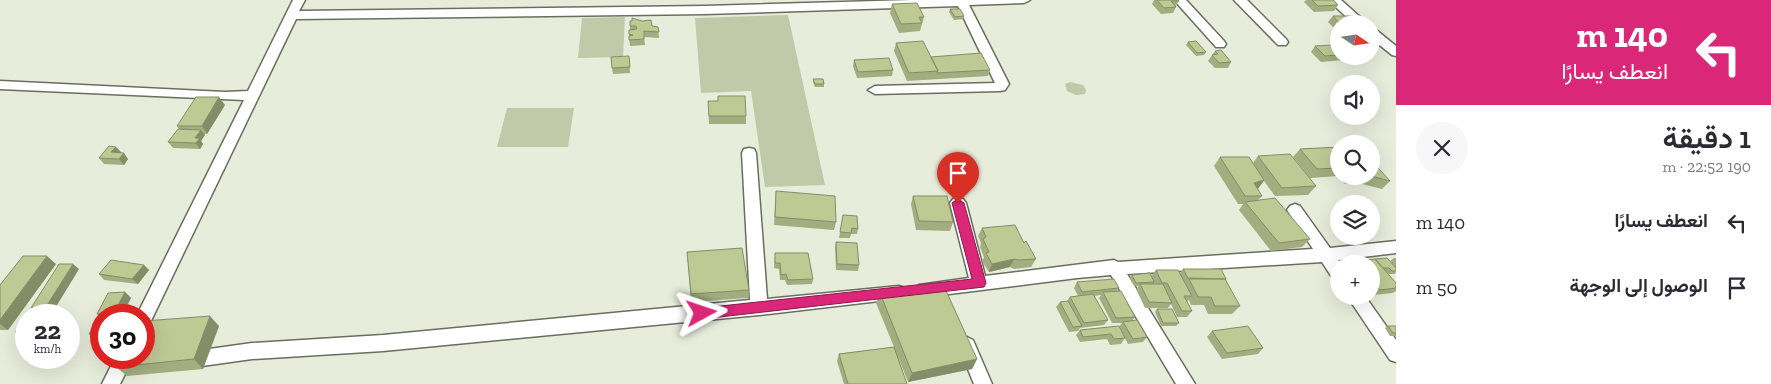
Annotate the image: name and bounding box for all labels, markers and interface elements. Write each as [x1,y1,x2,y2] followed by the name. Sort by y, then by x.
[1577,14,1668,56] text: 140 m
[1330,15,1380,65] north arrow
[1330,15,1380,305] map controls
[1686,20,1751,85] icon: left
[1561,58,1668,85] text: انعطف يسارًا
[1330,75,1380,125] button: sound
[1663,120,1751,156] text: 1 دقيقة
[1416,122,1468,174] button: close
[1330,135,1380,185] button: search
[937,152,979,203] pin
[1662,157,1751,176] text: 190 m · 22:52
[944,159,972,187] icon: arrive
[1330,195,1380,245] button: layers
[1615,209,1708,232] text: انعطف يسارًا
[1723,209,1751,237] icon: left
[1416,211,1465,234] text: 140 m
[1330,255,1380,305] button: +
[1570,274,1708,297] text: الوصول إلى الوجهة
[1723,274,1751,302] icon: arrive
[1416,276,1457,299] text: 50 m
[675,286,727,338] position arrow
[90,304,155,369] speed limit sign: 30
[34,315,61,345] text: 22
[34,342,61,356] text: km/h

